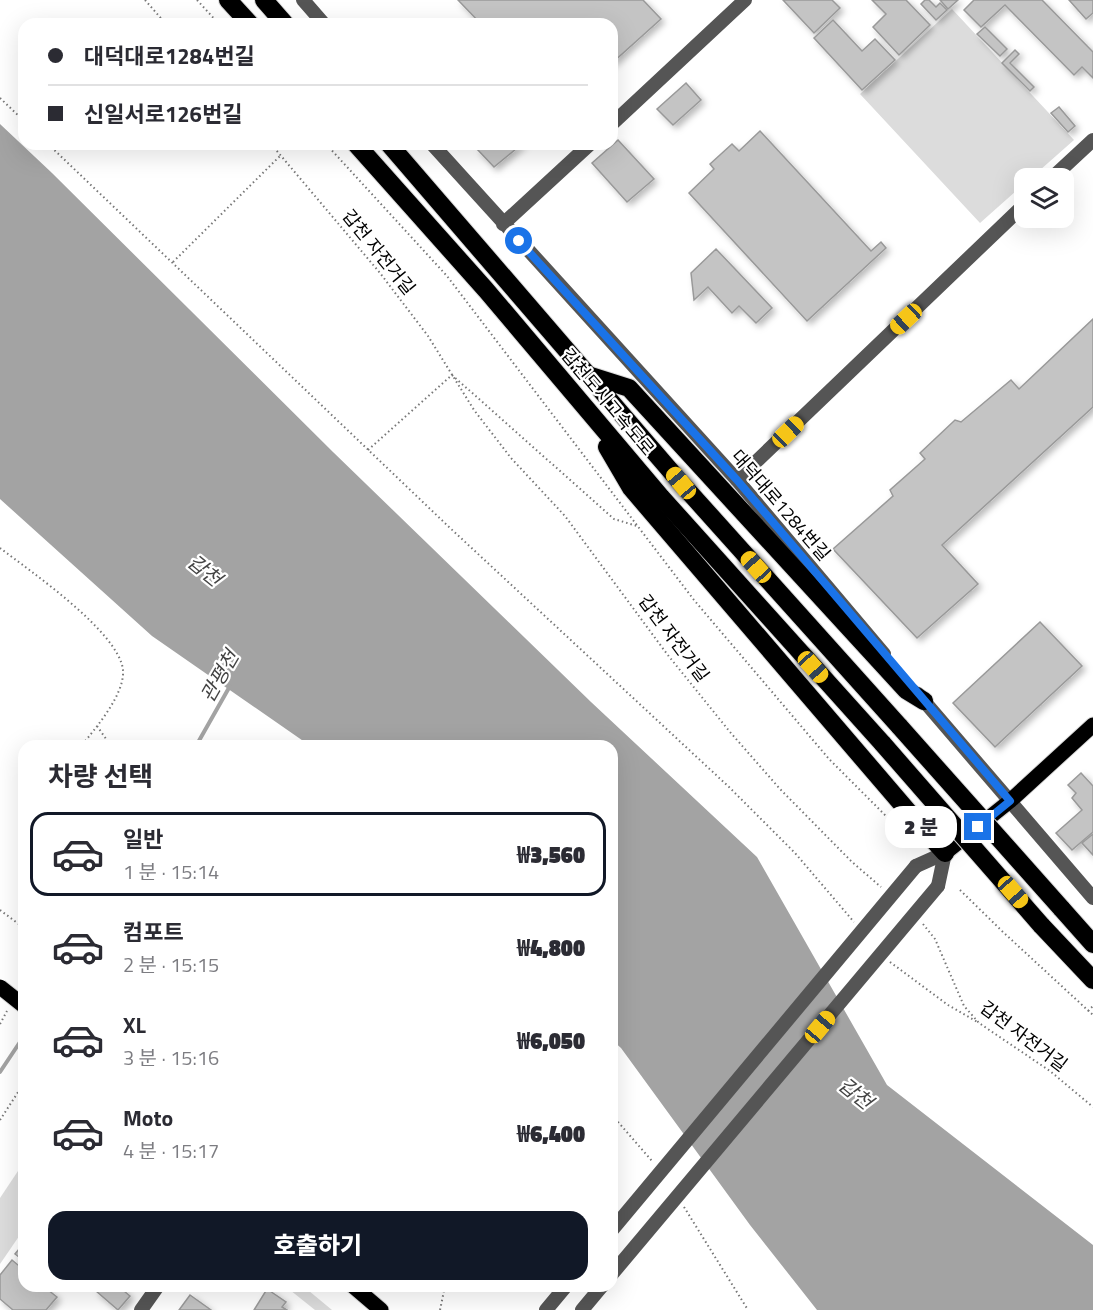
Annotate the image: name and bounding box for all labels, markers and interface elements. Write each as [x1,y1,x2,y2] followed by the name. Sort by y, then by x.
[84,39,255,73] text: 대덕대로1284번길
[84,97,242,131] text: 신일서로126번길
[1014,168,1074,228] map controls
[1014,168,1074,228] button: layers
[336,203,422,301] street label: 갑천 자전거길
[505,227,532,254] route start
[887,300,925,338] car
[555,343,661,461] street label: 갑천도시고속도로
[769,413,807,451] car
[725,443,837,567] street label: 대덕대로1284번길
[663,463,699,503] car
[181,546,231,595] water label: 갑천
[737,548,775,586] car
[632,589,716,687] street label: 갑천 자전거길
[192,642,248,708] water label: 관평천
[794,648,832,686] car
[48,755,153,796] text: 차량 선택
[885,806,957,848] callout: 2 분
[904,811,938,842] text: 2 분
[964,813,991,840] route end
[123,822,163,856] text: 일반
[51,827,105,881] icon: car
[517,838,585,872] text: ₩3,560
[123,856,219,887] text: 1 분 · 15:14
[994,873,1032,911] car
[123,915,184,949] text: 컴포트
[51,920,105,974] icon: car
[517,931,585,965] text: ₩4,800
[123,949,219,980] text: 2 분 · 15:15
[975,994,1073,1078] street label: 갑천 자전거길
[802,1007,838,1047] car
[123,1008,146,1042] text: XL
[51,1013,105,1067] icon: car
[517,1024,585,1058] text: ₩6,050
[123,1042,219,1073] text: 3 분 · 15:16
[832,1069,882,1118] water label: 갑천
[123,1101,173,1135] text: Moto
[51,1106,105,1160] icon: car
[517,1117,585,1151] text: ₩6,400
[123,1135,219,1166] text: 4 분 · 15:17
[48,1211,588,1280] button: 호출하기

